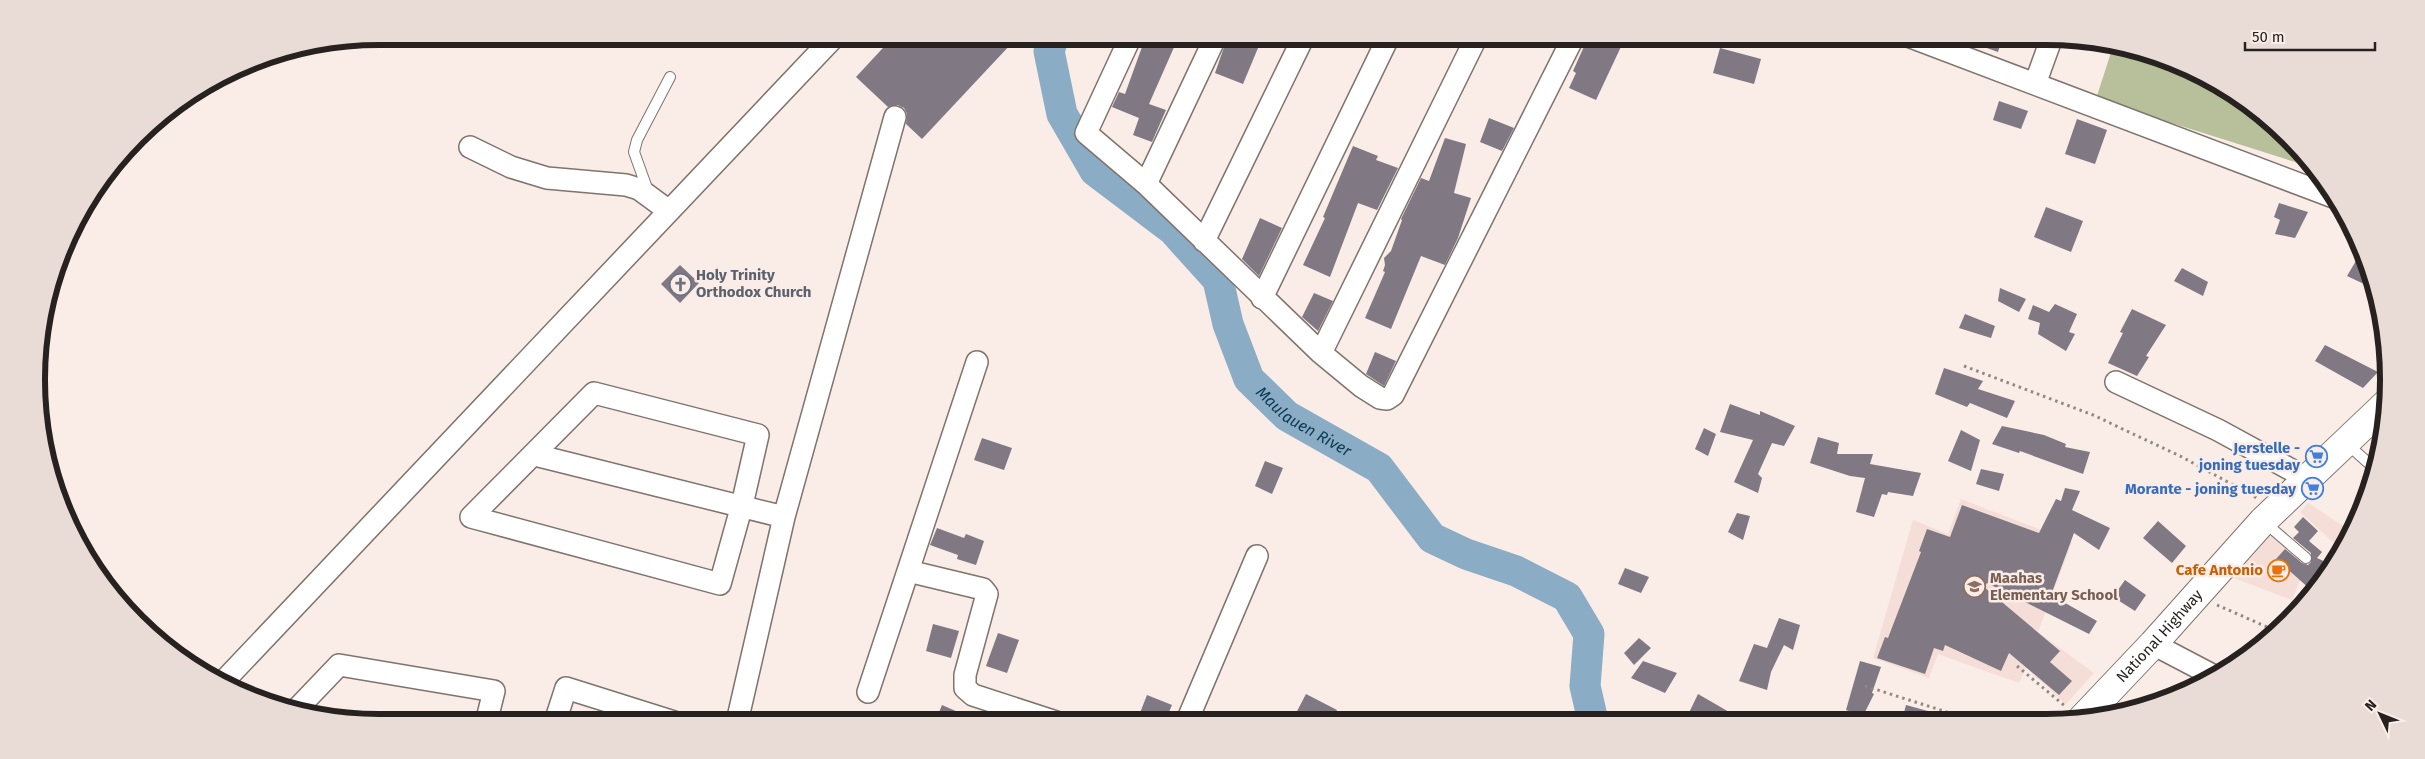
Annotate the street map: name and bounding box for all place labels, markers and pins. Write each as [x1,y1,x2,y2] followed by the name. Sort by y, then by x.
[696,266,812,301] place label: Holy Trinity Orthodox Church
[668,272,692,296] church icon: Holy Trinity Orthodox Church
[2198,439,2300,474] place label: Jerstelle - joning tuesday
[2304,445,2328,469] supermarket icon: Jerstelle - joning tuesday
[2300,477,2324,501] supermarket icon: Morante - joning tuesday
[2125,480,2296,498] place label: Morante - joning tuesday
[2267,558,2291,582] cafe icon: Cafe Antonio
[2176,561,2263,579] place label: Cafe Antonio
[1990,569,2118,604] place label: Maahas Elementary School
[1962,575,1986,599] school or university icon: Maahas Elementary School

